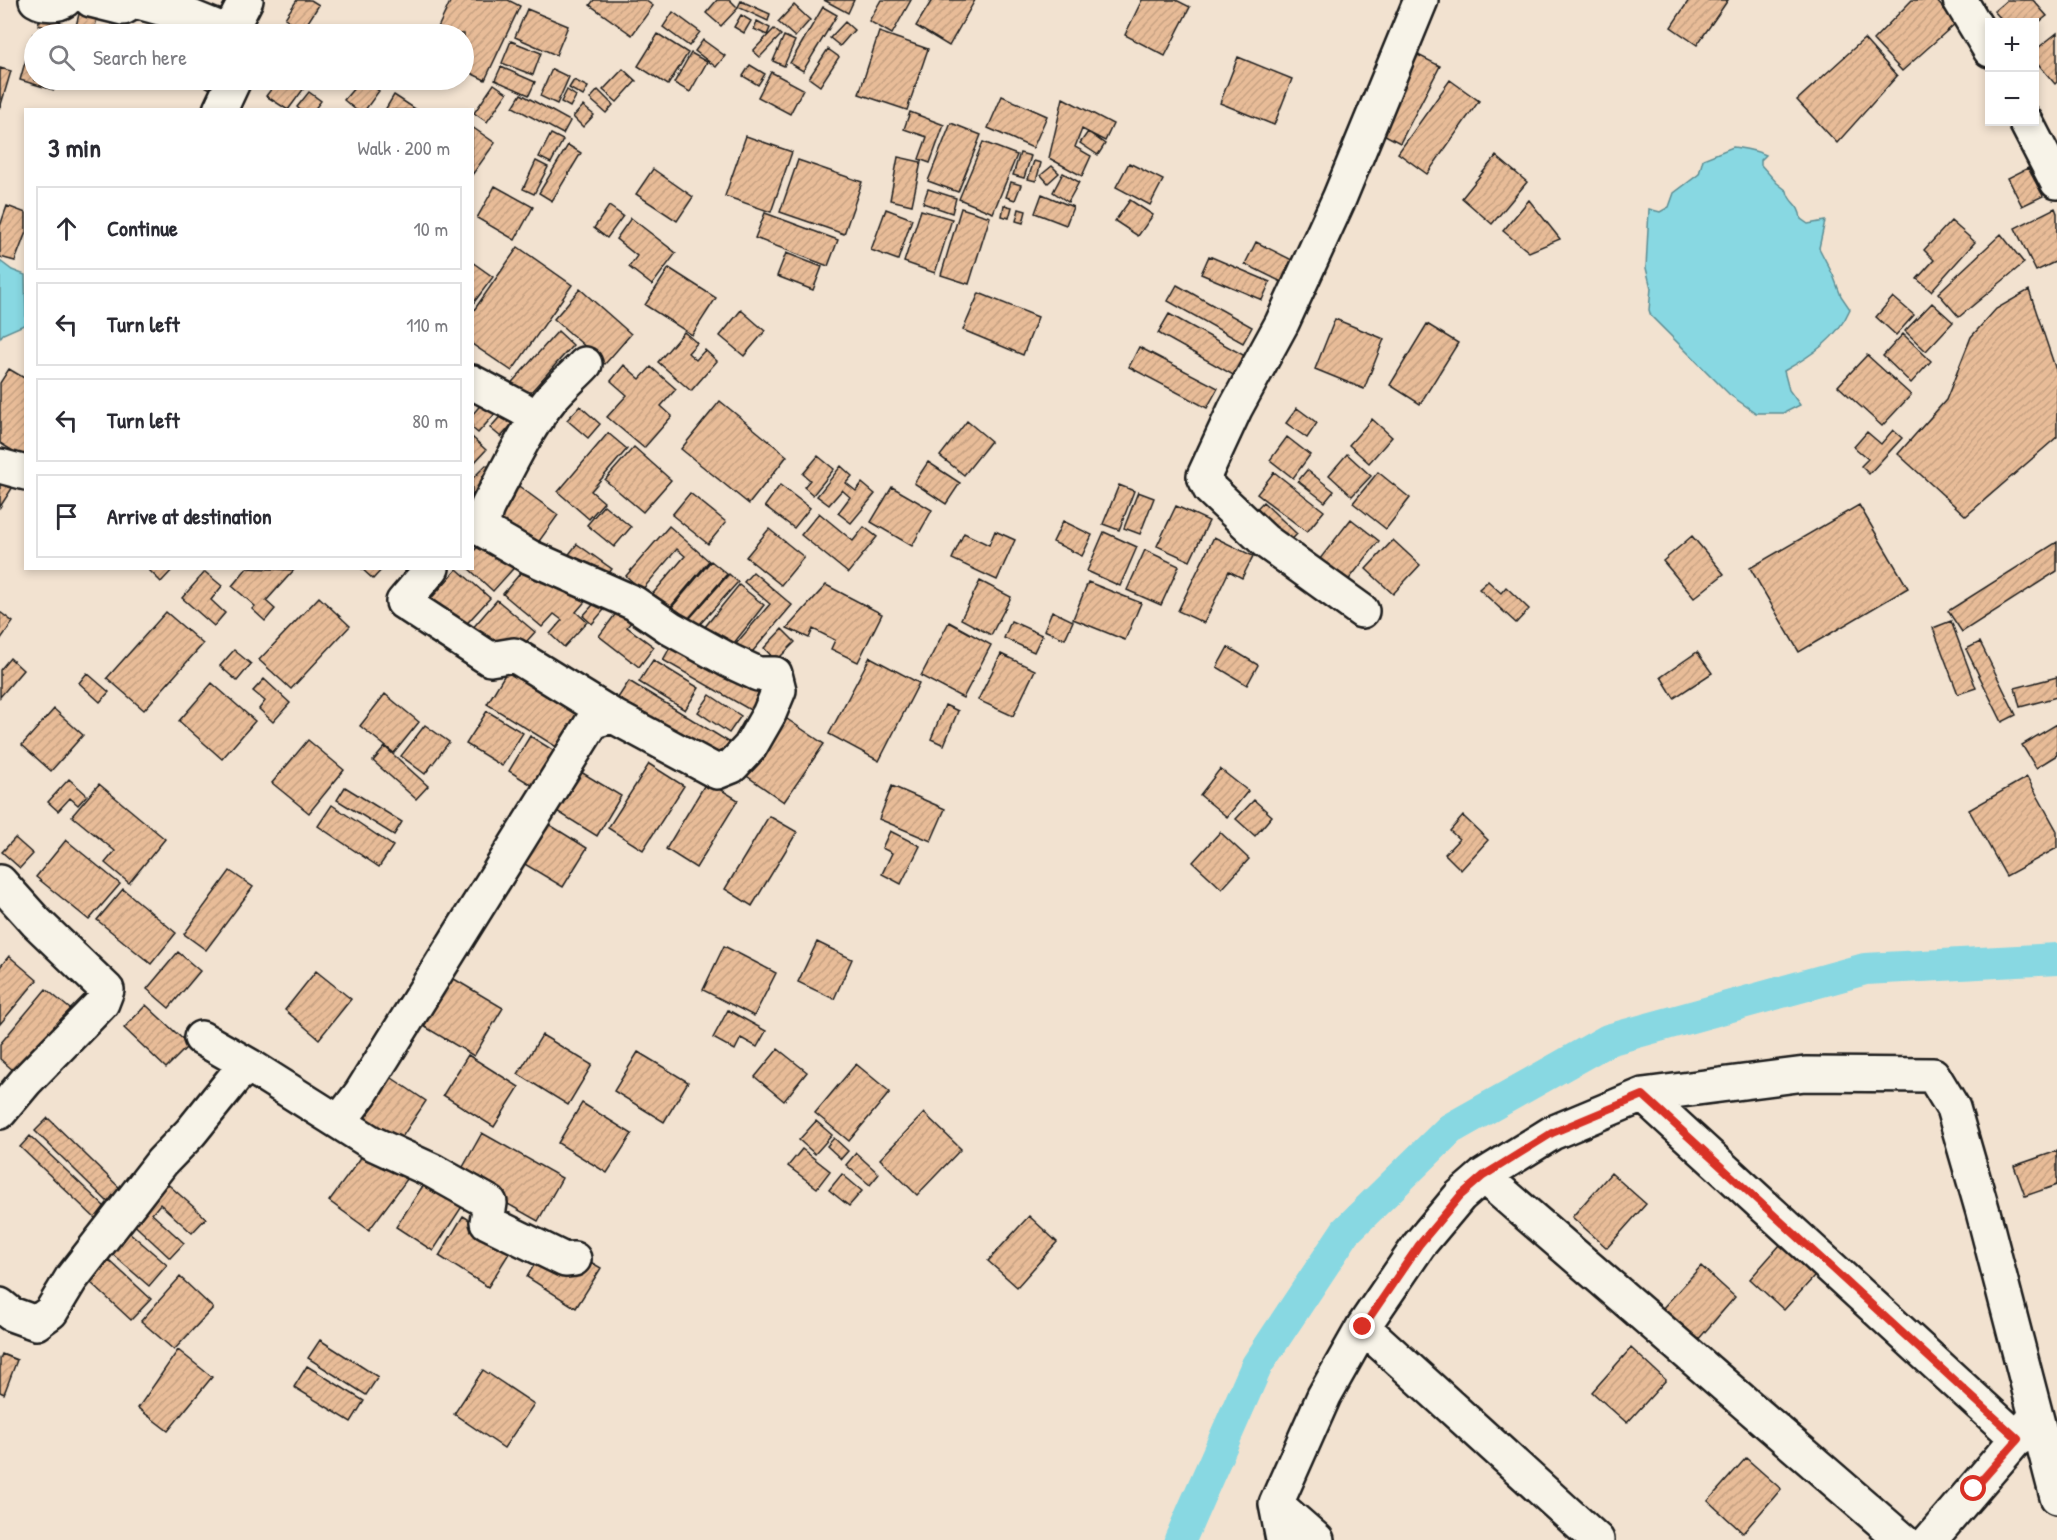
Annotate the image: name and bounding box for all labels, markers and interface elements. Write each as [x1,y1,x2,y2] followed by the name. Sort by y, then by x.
[1985,18,2039,126] map controls
[1985,18,2039,72] button: +
[24,24,474,90] search box
[45,41,78,74] icon: search
[93,42,187,72] text: Search here
[1985,72,2039,126] button: −
[48,130,101,165] text: 3 min
[358,134,450,161] text: Walk · 200 m
[50,212,83,245] icon: ahead
[107,213,178,243] text: Continue
[414,215,448,242] text: 10 m
[50,308,83,341] icon: left
[107,309,180,339] text: Turn left
[406,311,448,338] text: 110 m
[50,404,83,437] icon: left
[107,405,180,435] text: Turn left
[412,407,448,434] text: 80 m
[50,500,83,533] icon: arrive
[107,501,272,531] text: Arrive at destination
[1349,1313,1375,1339] route end
[1960,1475,1986,1501] route start

